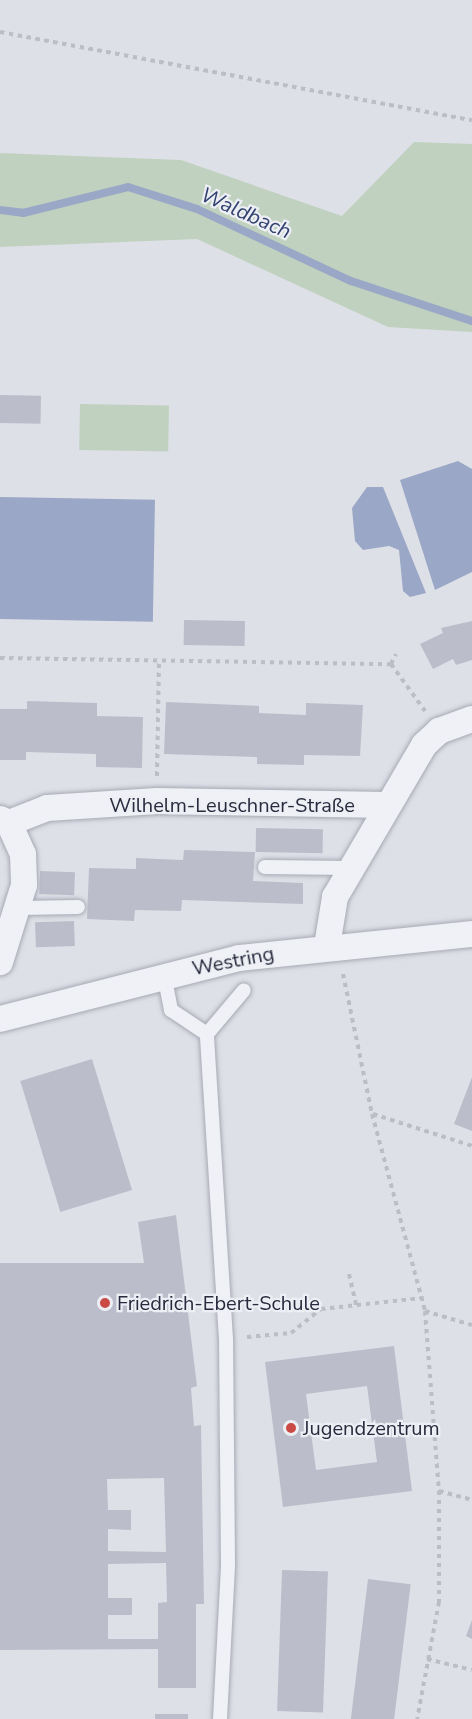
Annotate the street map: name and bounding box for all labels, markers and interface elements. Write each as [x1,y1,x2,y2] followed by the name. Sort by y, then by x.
[197,182,295,244] water label: Waldbach
[109,793,355,817] street label: Wilhelm-Leuschner-Straße
[190,941,276,981] street label: Westring
[117,1291,320,1315] place label: Friedrich-Ebert-Schule
[98,1296,112,1310] marker: Friedrich-Ebert-Schule
[303,1416,440,1440] place label: Jugendzentrum
[284,1421,298,1435] marker: Jugendzentrum

